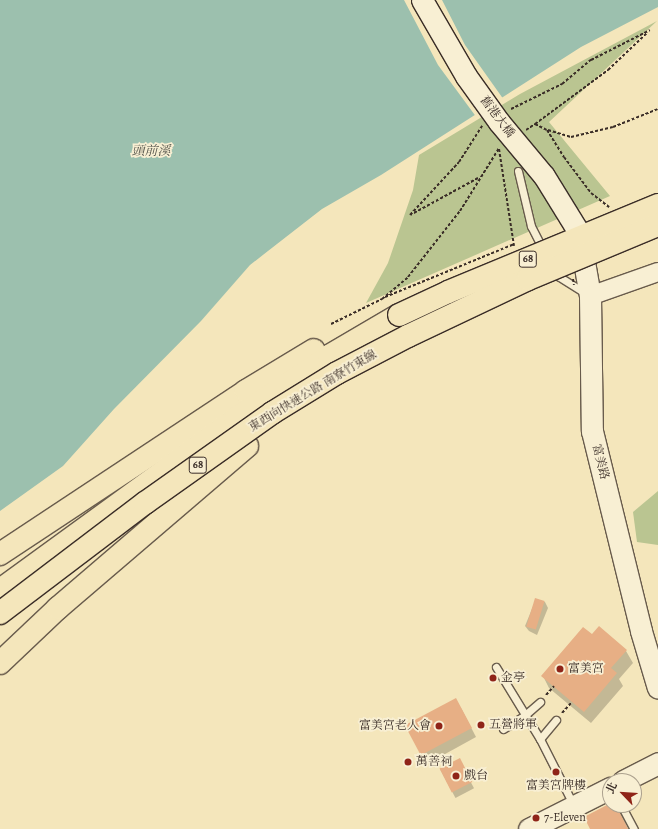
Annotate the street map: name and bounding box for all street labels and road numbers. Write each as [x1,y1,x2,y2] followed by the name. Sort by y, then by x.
[477,93,517,141] street label: 舊港大橋
[518,250,538,268] road number: 68
[247,347,379,435] street label: 東西向快速公路 南寮竹東線
[589,443,611,481] street label: 富美路
[188,456,208,474] road number: 68

